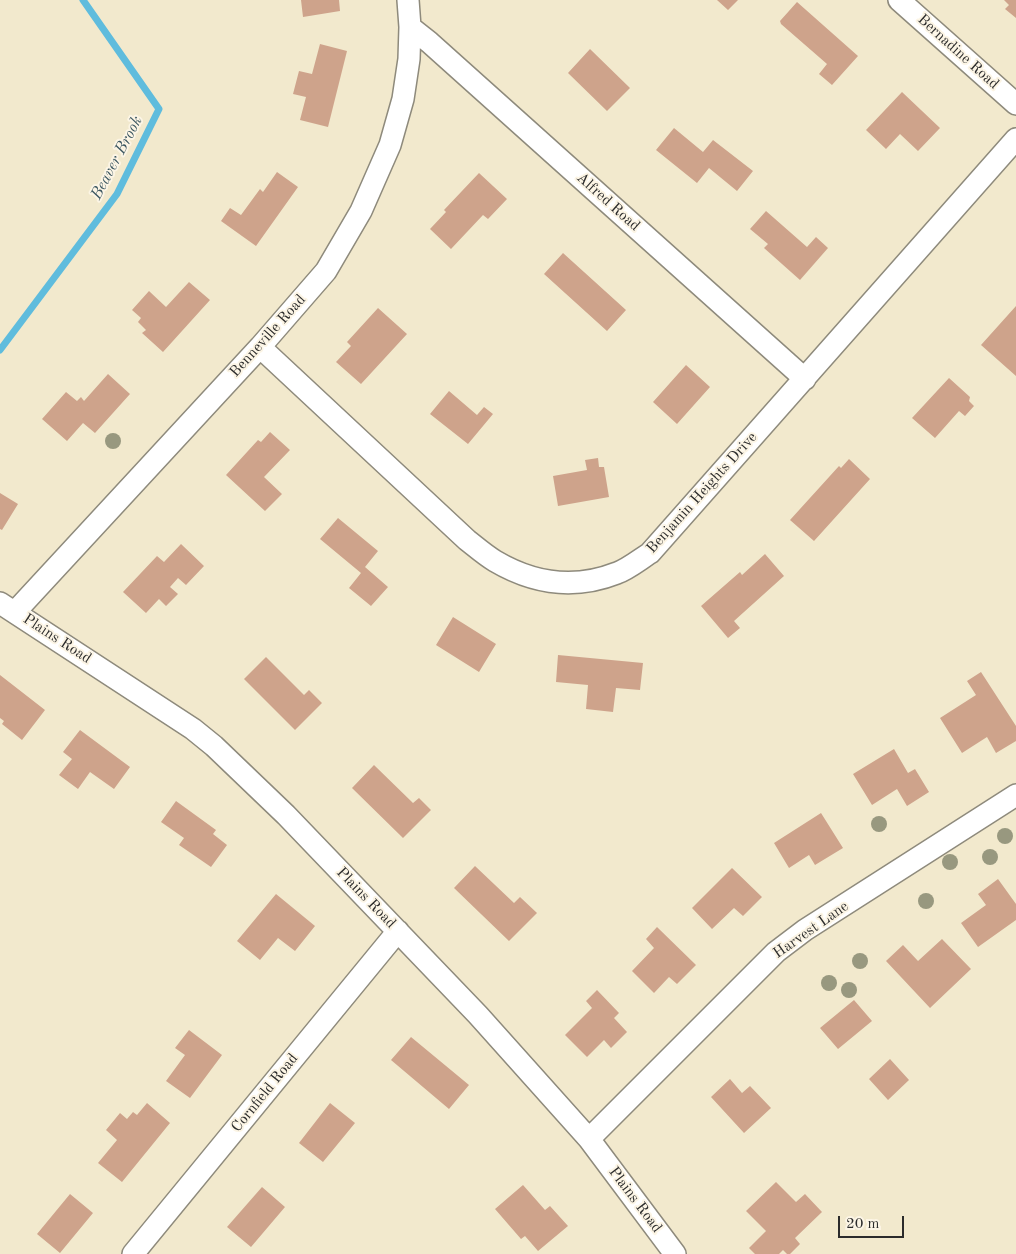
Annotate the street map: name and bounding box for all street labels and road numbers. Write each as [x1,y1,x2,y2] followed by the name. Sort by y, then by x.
[914,11,1002,93] street label: Bernadine Road
[573,169,643,235] street label: Alfred Road
[226,291,310,381] street label: Benneville Road
[643,429,761,557] street label: Benjamin Heights Drive
[19,610,95,668] street label: Plains Road
[332,864,400,932] street label: Plains Road
[770,897,852,963] street label: Harvest Lane
[228,1050,302,1136] street label: Cornfield Road
[604,1163,666,1237] street label: Plains Road

